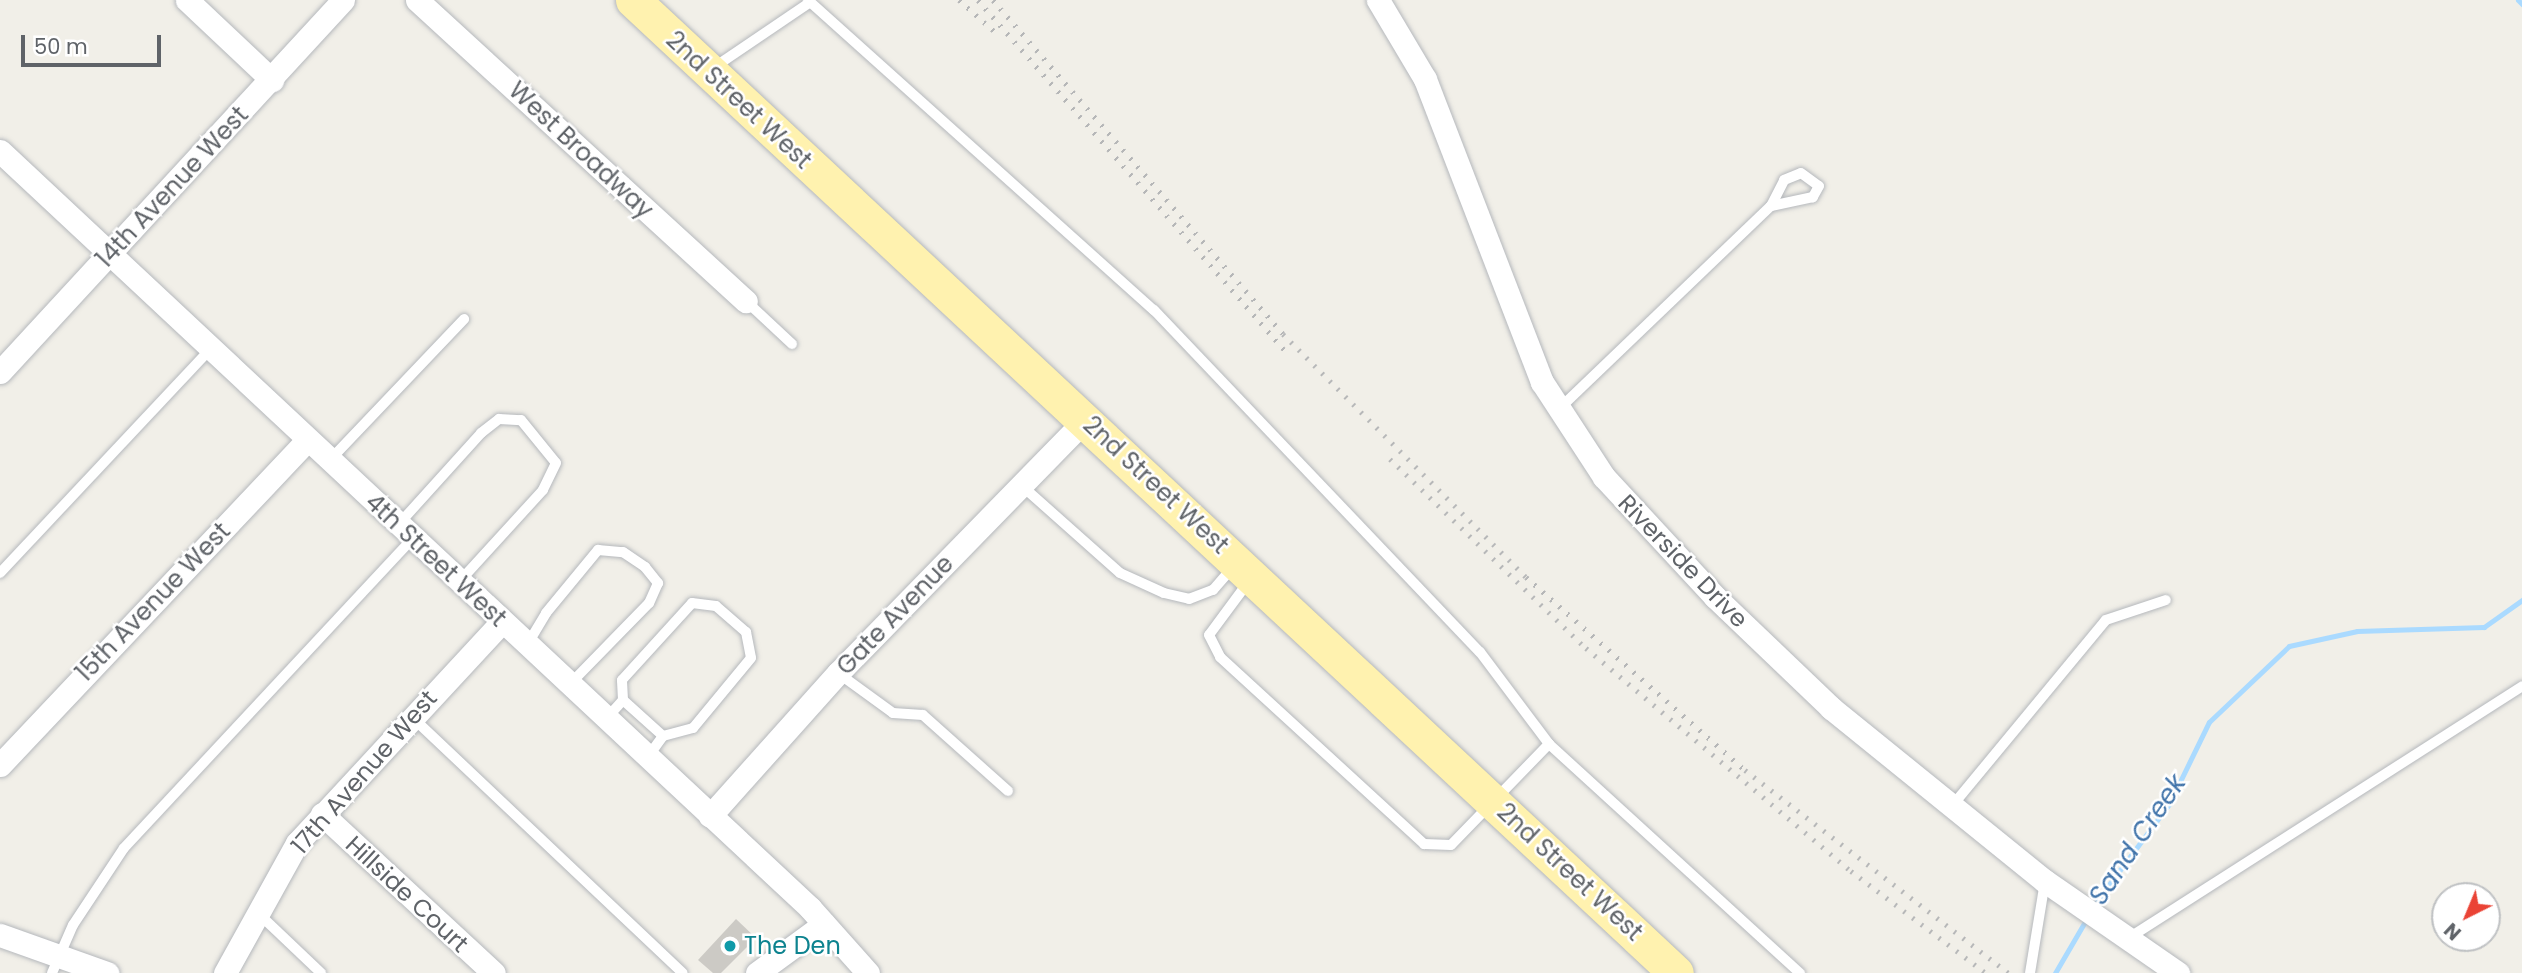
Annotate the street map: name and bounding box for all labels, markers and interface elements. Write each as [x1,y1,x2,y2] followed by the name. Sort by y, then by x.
[24,21,164,65] scale bar
[660,25,818,175] street label: 2nd Street West
[34,32,88,61] text: 50 m
[503,76,659,224] street label: West Broadway
[90,101,254,273] street label: 14th Avenue West
[1077,410,1235,560] street label: 2nd Street West
[360,487,512,633] street label: 4th Street West
[1612,488,1754,634] street label: Riverside Drive
[70,517,236,687] street label: 15th Avenue West
[831,549,959,681] street label: Gate Avenue
[285,684,443,860] street label: 17th Avenue West
[2083,769,2193,911] water label: Sand Creek
[1491,797,1649,947] street label: 2nd Street West
[340,830,474,958] street label: Hillside Court
[2431,882,2501,952] north arrow
[2438,917,2467,946] text: N
[744,932,841,960] place label: The Den
[722,938,738,954] marker: The Den

